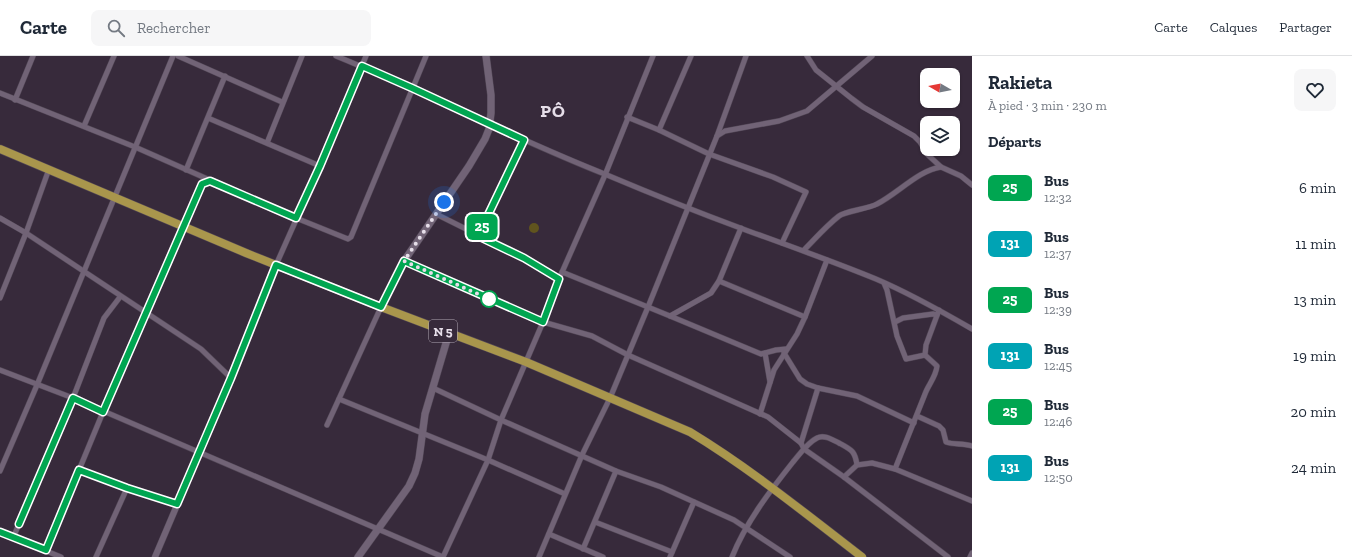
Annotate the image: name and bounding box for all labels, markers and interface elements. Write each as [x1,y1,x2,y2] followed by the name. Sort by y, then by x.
[91,10,371,46] search box
[20,16,67,39] text: Carte
[105,17,127,39] icon: search
[137,19,210,37] text: Rechercher
[1154,19,1188,36] text: Carte
[1210,19,1257,36] text: Calques
[1279,19,1332,36] text: Partager
[920,68,960,108] north arrow
[920,68,960,156] map controls
[1294,69,1336,111] button: heart
[988,71,1052,94] text: Rakieta
[988,98,1107,113] text: À pied · 3 min · 230 m
[540,100,566,122] district label: PÔ
[920,116,960,156] button: layers
[988,133,1041,151] text: Départs
[1044,172,1069,190] text: Bus
[1003,179,1017,196] text: 25
[1299,179,1336,197] text: 6 min
[1044,190,1072,205] text: 12:32
[434,192,454,212] your location
[464,214,500,240] line badge: 25
[475,218,489,235] text: 25
[1044,228,1069,246] text: Bus
[1001,235,1019,252] text: 131
[1295,235,1336,253] text: 11 min
[1044,246,1071,261] text: 12:37
[1044,284,1069,302] text: Bus
[480,290,498,308] unlabelled marker
[1003,291,1017,308] text: 25
[1294,291,1336,309] text: 13 min
[1044,302,1072,317] text: 12:39
[429,320,457,342] road number: N 5
[1044,340,1069,358] text: Bus
[1001,347,1019,364] text: 131
[1293,347,1336,365] text: 19 min
[1044,358,1072,373] text: 12:45
[1044,396,1069,414] text: Bus
[1003,403,1017,420] text: 25
[1290,403,1336,421] text: 20 min
[1044,414,1073,429] text: 12:46
[1044,452,1069,470] text: Bus
[1001,459,1019,476] text: 131
[1291,459,1336,477] text: 24 min
[1044,470,1073,485] text: 12:50

